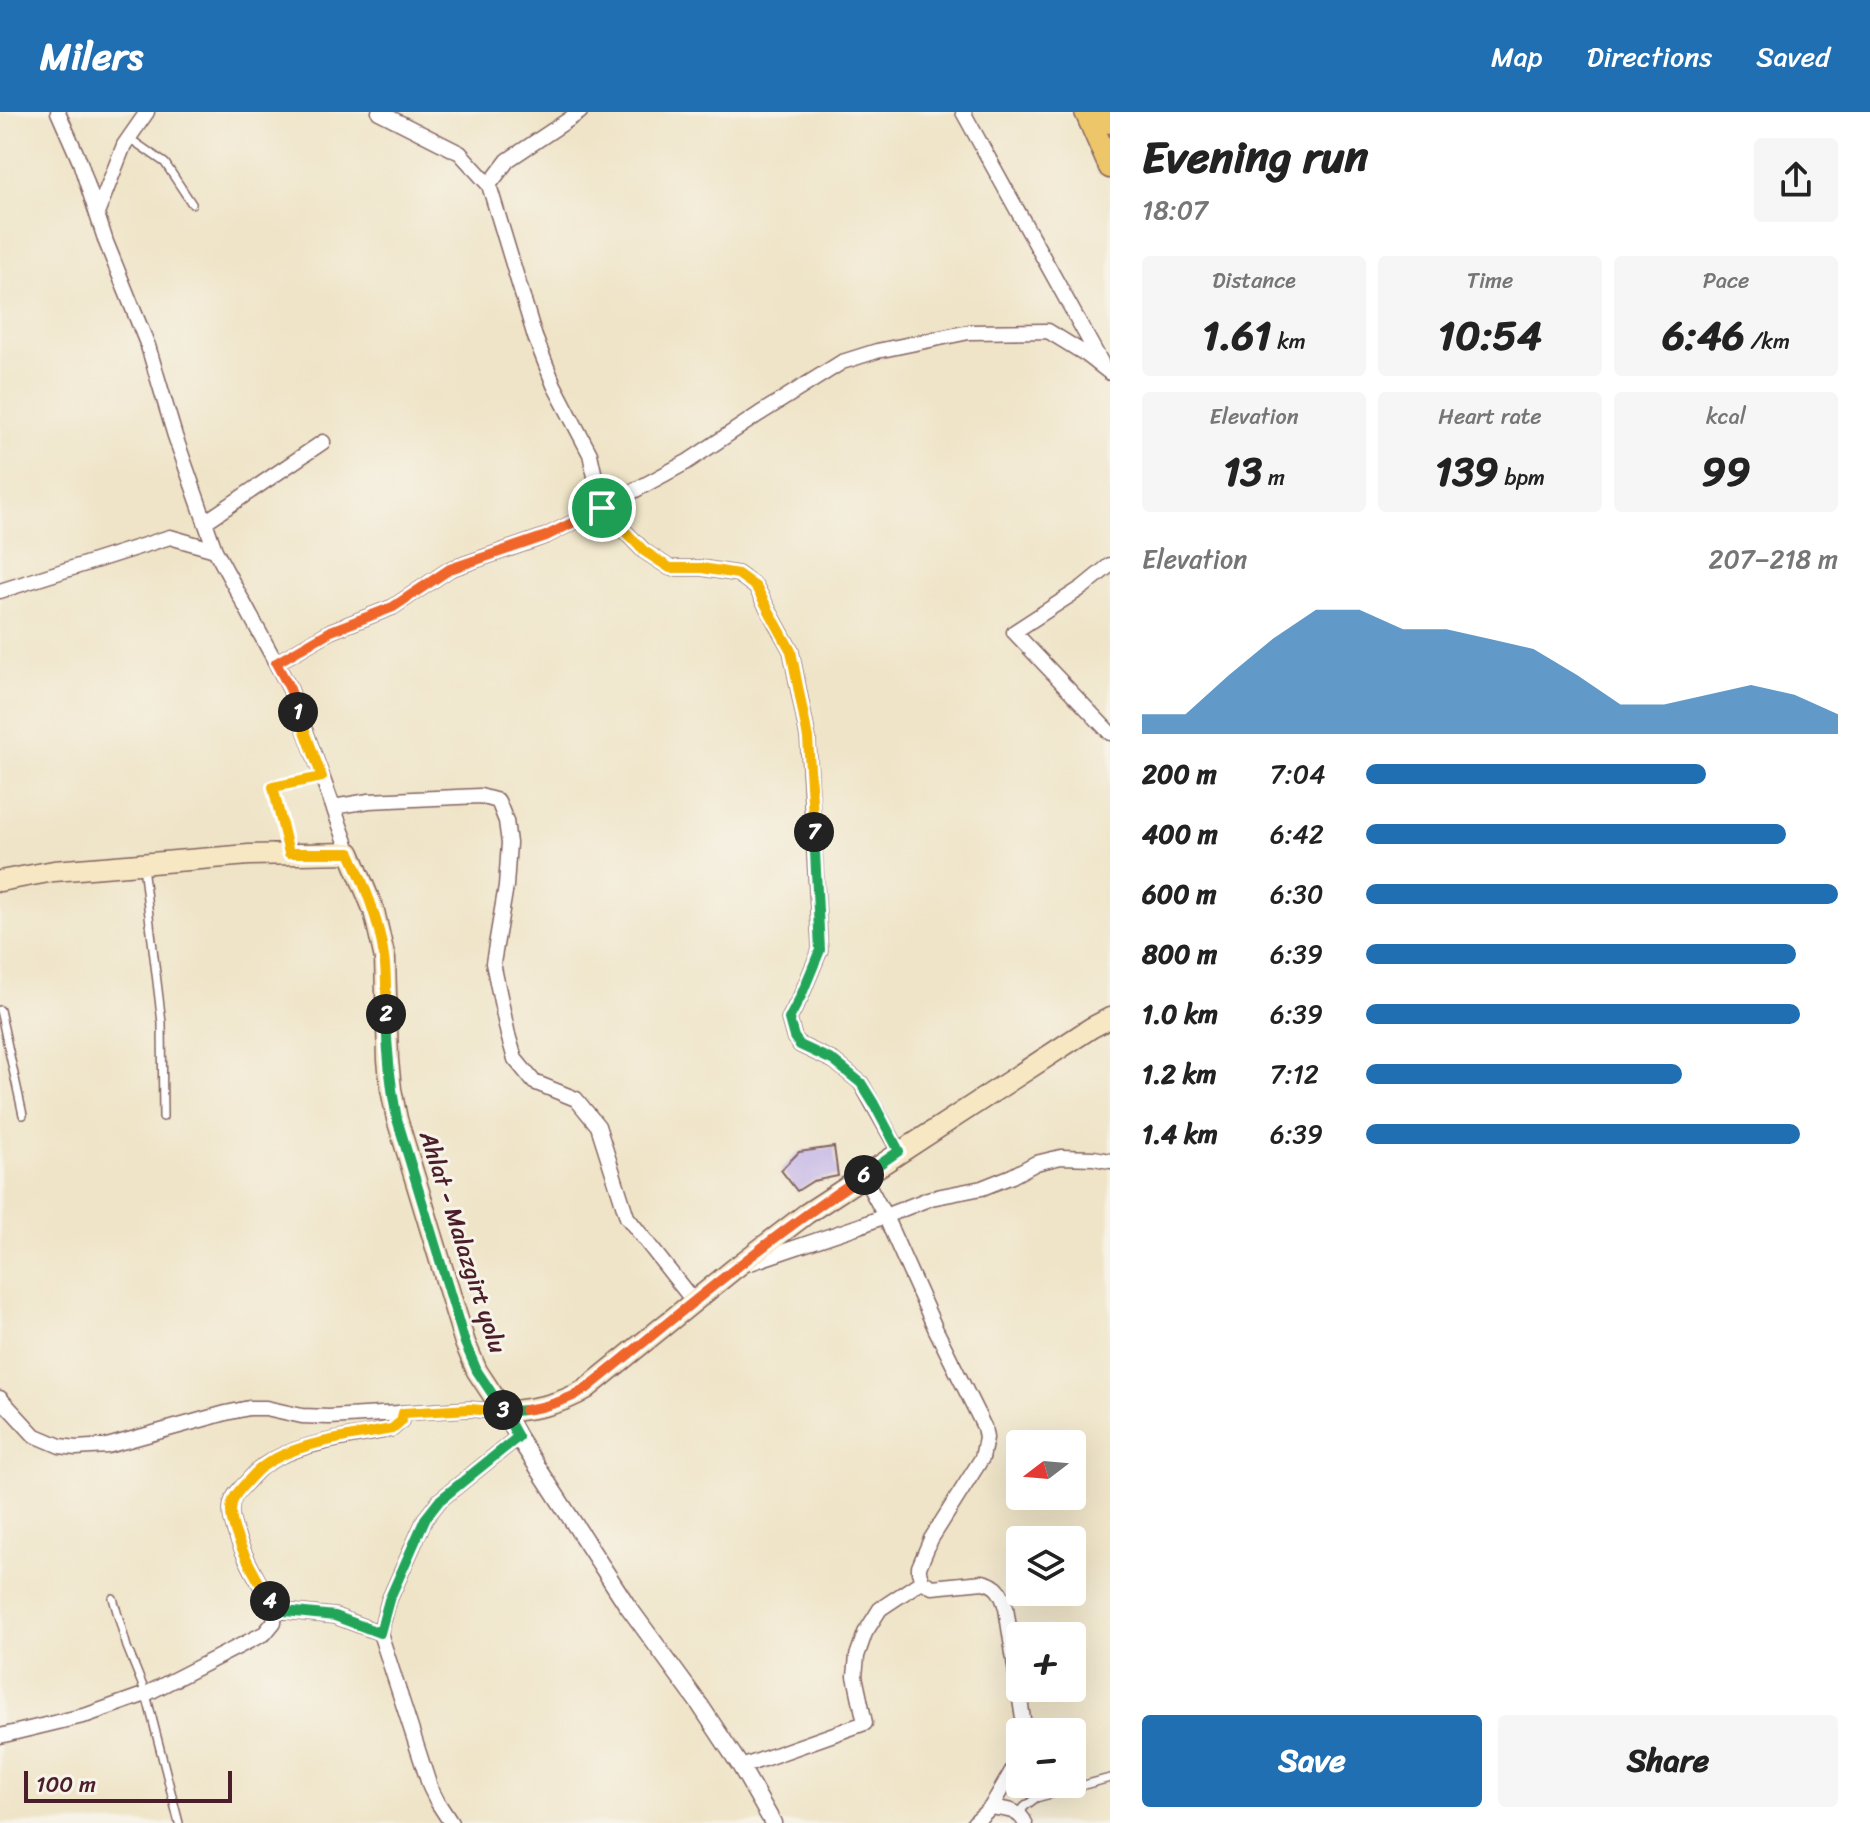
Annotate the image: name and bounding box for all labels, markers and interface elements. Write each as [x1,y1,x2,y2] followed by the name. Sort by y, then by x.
[40,23,143,90] text: Milers
[1491,32,1543,81] text: Map
[1587,32,1712,81] text: Directions
[1756,32,1830,81] text: Saved
[1142,118,1368,196] text: Evening run
[1754,138,1838,222] button: share
[1142,187,1208,233] text: 18:07
[1212,261,1296,300] text: Distance
[1467,261,1513,300] text: Time
[1703,261,1749,300] text: Pace
[1202,300,1271,371] text: 1.61
[1438,300,1542,371] text: 10:54
[1662,300,1745,371] text: 6:46
[1271,322,1306,361] text: km
[1745,322,1790,361] text: /km
[1209,397,1299,436] text: Elevation
[1438,397,1542,436] text: Heart rate
[1706,397,1746,436] text: kcal
[1223,436,1262,507] text: 13
[1435,436,1499,507] text: 139
[1701,436,1751,507] text: 99
[1262,458,1285,497] text: m
[1499,458,1545,497] text: bpm
[568,474,636,542] pin
[580,486,624,530] icon: arrive
[1142,536,1247,582] text: Elevation
[1708,536,1838,582] text: 207–218 m
[278,692,318,732] pin: 1
[293,692,303,731] text: 1
[1142,751,1217,797] text: 200 m
[1270,751,1325,797] text: 7:04
[1142,811,1218,857] text: 400 m
[1270,811,1324,857] text: 6:42
[794,812,834,852] pin: 7
[808,812,820,851] text: 7
[1142,871,1216,917] text: 600 m
[1270,871,1323,917] text: 6:30
[1142,931,1217,977] text: 800 m
[1270,931,1323,977] text: 6:39
[1142,991,1218,1037] text: 1.0 km
[1270,991,1323,1037] text: 6:39
[366,994,406,1034] pin: 2
[380,994,392,1033] text: 2
[1142,1051,1217,1097] text: 1.2 km
[1270,1051,1319,1097] text: 7:12
[1142,1111,1218,1157] text: 1.4 km
[1270,1111,1323,1157] text: 6:39
[407,1124,519,1359] street label: Ahlat - Malazgirt yolu
[844,1155,884,1195] pin: 6
[858,1155,870,1194] text: 6
[483,1390,523,1430] pin: 3
[497,1390,509,1429] text: 3
[1006,1430,1086,1510] north arrow
[1006,1430,1086,1798] map controls
[1006,1526,1086,1606] button: layers
[250,1581,290,1621] pin: 4
[263,1581,277,1620] text: 4
[1006,1622,1086,1702] button: +
[1142,1715,1482,1807] button: Save
[1498,1715,1838,1807] button: Share
[1006,1718,1086,1798] button: −
[36,1765,96,1804] text: 100 m
[24,1767,232,1803] scale bar

